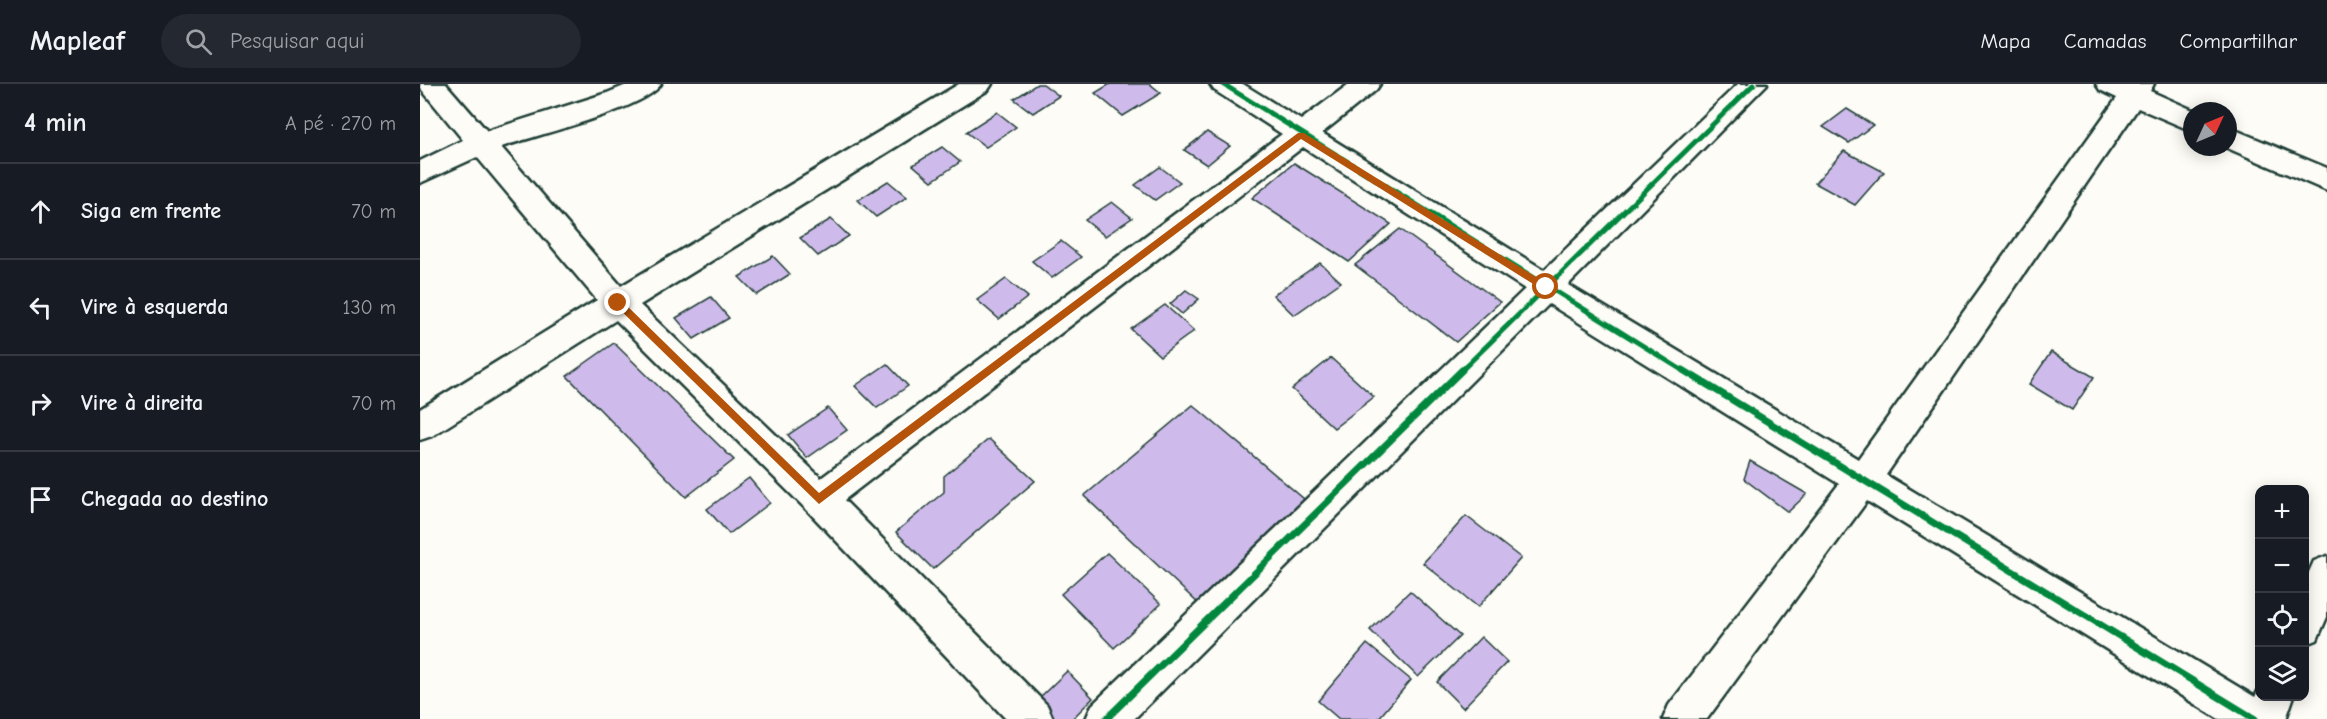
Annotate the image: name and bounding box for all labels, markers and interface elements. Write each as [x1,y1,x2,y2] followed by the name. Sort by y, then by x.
[161,14,581,68] search box
[30,25,125,57] text: Mapleaf
[182,25,215,58] icon: search
[230,28,365,54] text: Pesquisar aqui
[1980,29,2031,53] text: Mapa
[2064,29,2147,53] text: Camadas
[2180,29,2297,53] text: Compartilhar
[2183,102,2237,156] north arrow
[24,108,87,138] text: 4 min
[285,112,396,135] text: A pé · 270 m
[24,195,57,228] icon: ahead
[81,198,221,224] text: Siga em frente
[351,200,396,223] text: 70 m
[1532,273,1558,299] route start
[604,289,630,315] route end
[24,291,57,324] icon: left
[81,294,229,320] text: Vire à esquerda
[343,296,396,319] text: 130 m
[24,387,57,420] icon: right
[81,390,203,416] text: Vire à direita
[351,392,396,415] text: 70 m
[24,483,57,516] icon: arrive
[2255,485,2309,701] map controls
[2255,485,2309,539] button: +
[81,486,268,512] text: Chegada ao destino
[2255,539,2309,593] button: −
[2255,593,2309,647] button: locate
[2255,647,2309,701] button: layers

